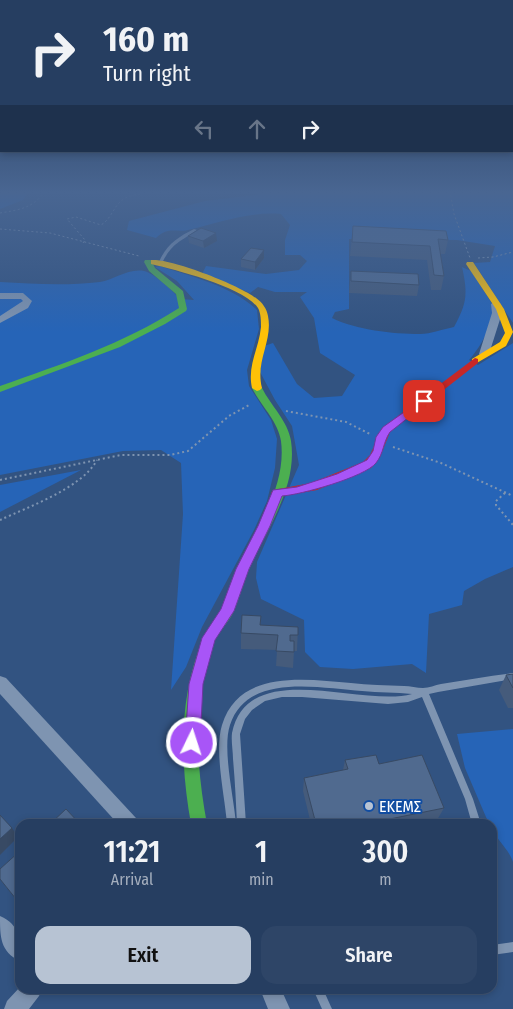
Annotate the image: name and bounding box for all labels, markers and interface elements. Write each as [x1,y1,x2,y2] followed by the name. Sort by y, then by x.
[103,18,189,60] text: 160 m
[20,20,85,85] icon: right
[103,60,191,87] text: Turn right
[190,115,218,143] icon: left
[243,115,271,143] icon: ahead
[296,115,324,143] icon: right
[403,380,445,422] pin
[410,387,438,415] icon: arrive
[165,716,217,768] position arrow
[379,797,421,816] place label: ΕΚΕΜΣ
[363,800,375,812] marker: ΕΚΕΜΣ
[103,834,160,870] text: 11:21
[255,834,268,870] text: 1
[362,834,409,870] text: 300
[111,870,153,889] text: Arrival
[249,870,274,889] text: min
[379,870,391,889] text: m
[35,926,251,984] button: Exit
[261,926,477,984] button: Share

